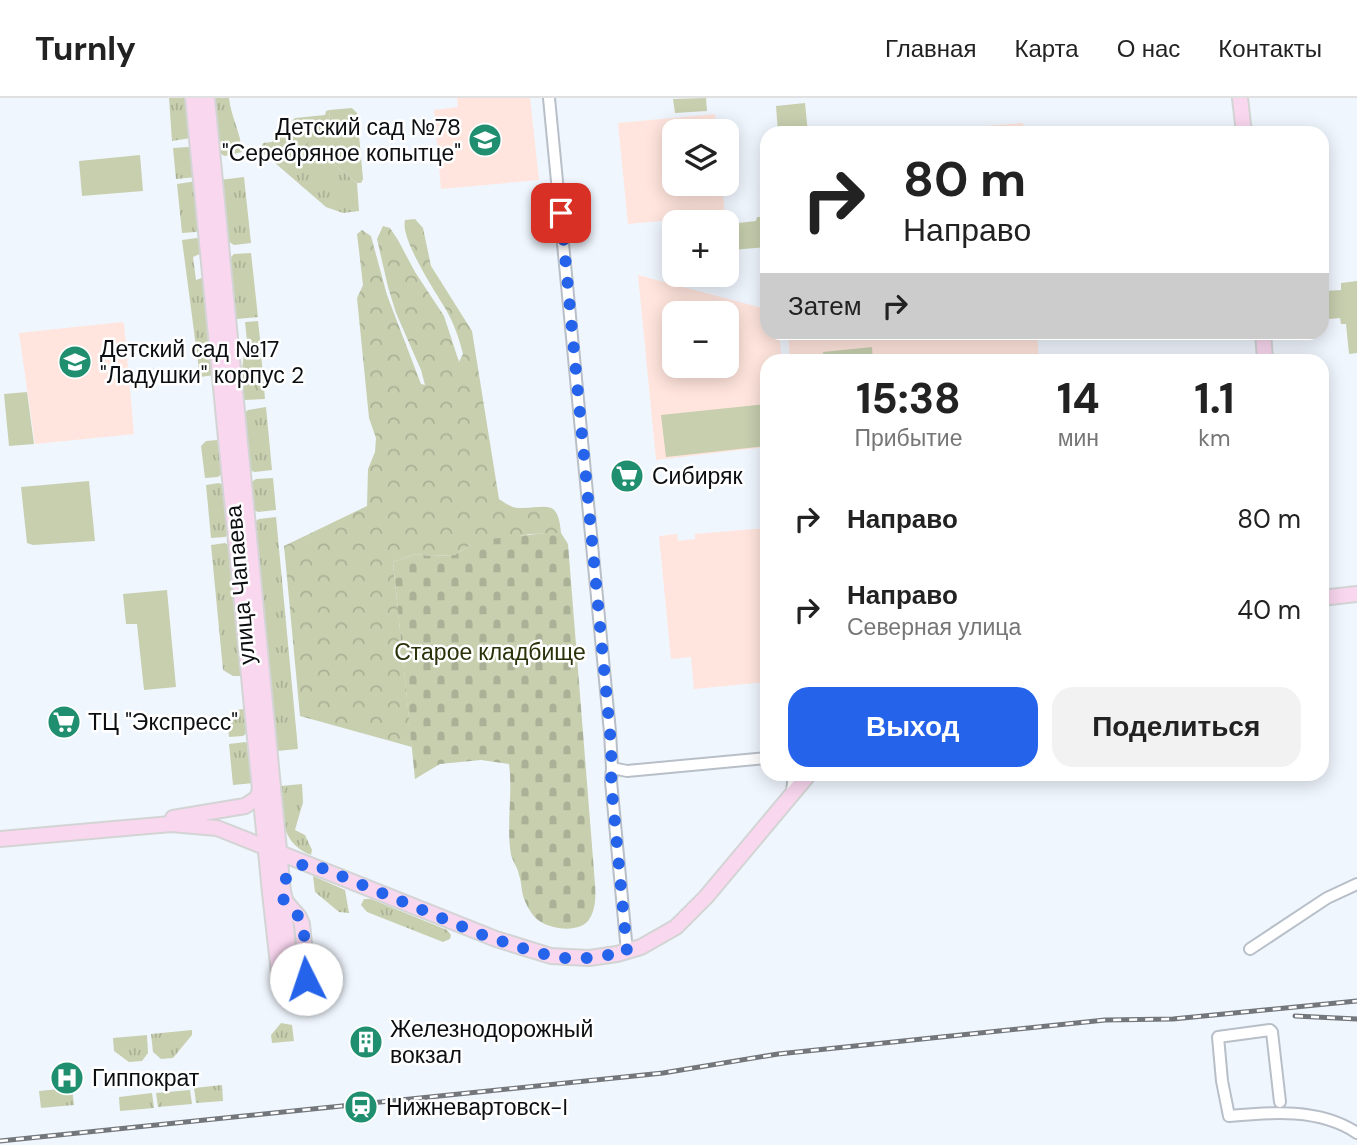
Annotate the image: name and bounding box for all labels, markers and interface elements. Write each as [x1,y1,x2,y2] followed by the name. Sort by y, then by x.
[35,27,136,70] text: Turnly
[885,33,976,64] text: Главная
[1014,33,1079,64] text: Карта
[1117,33,1180,64] text: О нас
[1218,33,1322,64] text: Контакты
[222,112,461,168] place label: Детский сад №78 "Серебряное копытце"
[662,119,739,378] map controls
[662,119,739,196] button: layers
[466,121,504,159] school or university icon: Детский сад №78 "Серебряное копытце"
[903,147,1026,211] text: 80 m
[788,154,879,245] icon: right
[531,183,591,243] pin
[542,194,580,232] icon: arrive
[903,209,1031,251] text: Направо
[662,210,739,287] button: +
[876,287,914,325] icon: right
[788,289,862,323] text: Затем
[662,301,739,378] button: −
[100,334,304,390] place label: Детский сад №17 "Ладушки" корпус 2
[56,343,94,381] school or university icon: Детский сад №17 "Ладушки" корпус 2
[856,371,961,426] text: 15:38
[1057,371,1100,426] text: 14
[1194,371,1235,426] text: 1.1
[854,423,962,453] text: Прибытие
[1058,423,1099,453] text: мин
[1198,423,1230,453] text: km
[608,457,646,495] supermarket icon: Сибиряк
[652,461,743,491] place label: Сибиряк
[788,500,826,538] icon: right
[847,502,958,536] text: Направо
[1237,502,1301,536] text: 80 m
[218,504,262,666] street label: улица Чапаева
[847,578,958,612] text: Направо
[788,591,826,629] icon: right
[1237,593,1301,627] text: 40 m
[847,612,1021,642] text: Северная улица
[394,637,586,667] park label: Старое кладбище
[788,687,1038,767] button: Выход
[1052,687,1301,767] button: Поделиться
[45,703,83,741] supermarket icon: ТЦ "Экспресс"
[88,707,238,737] place label: ТЦ "Экспресс"
[269,942,343,1016] position arrow
[390,1014,593,1070] place label: Железнодорожный вокзал
[347,1023,385,1061] building icon: Железнодорожный вокзал
[48,1059,86,1097] hospital icon: Гиппократ
[92,1063,200,1093] place label: Гиппократ
[342,1088,380,1126] station icon: Нижневартовск-I
[386,1092,568,1122] place label: Нижневартовск-I

